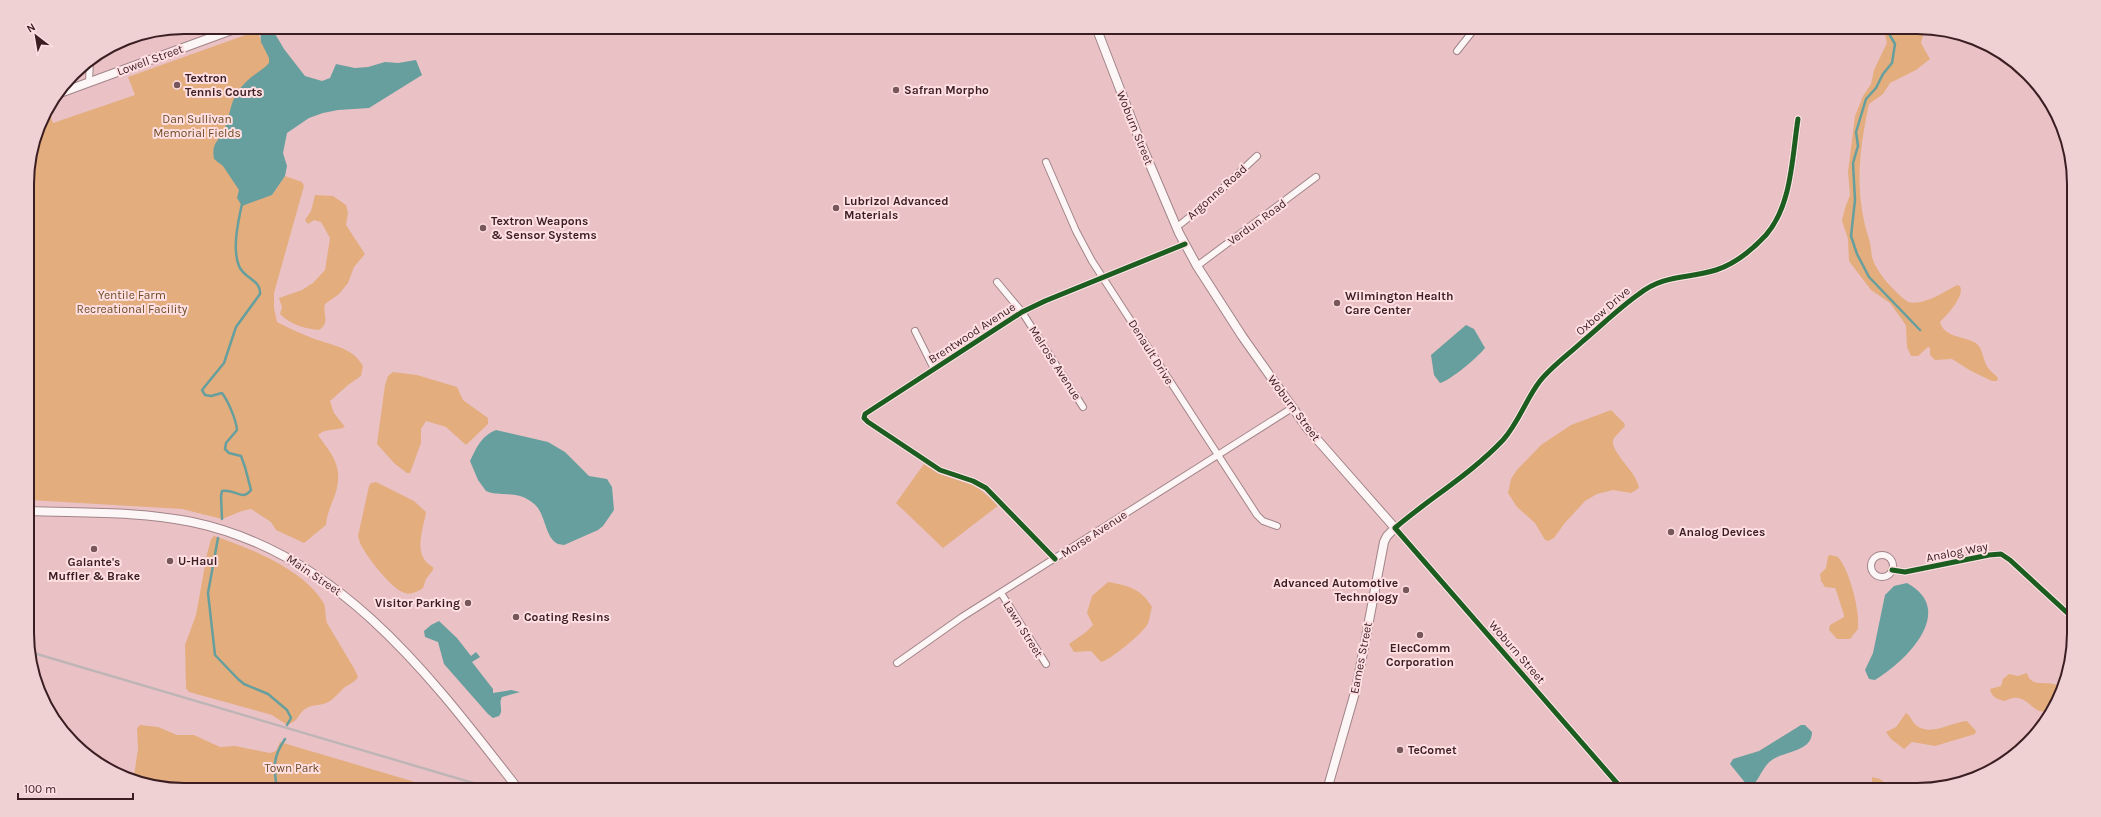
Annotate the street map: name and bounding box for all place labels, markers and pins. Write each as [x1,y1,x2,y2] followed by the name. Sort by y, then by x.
[185,71,263,99] place label: Textron Tennis Courts
[172,80,182,90] marker: Textron Tennis Courts
[904,83,989,97] place label: Safran Morpho
[891,85,901,95] marker: Safran Morpho
[844,194,949,222] place label: Lubrizol Advanced Materials
[831,203,841,213] marker: Lubrizol Advanced Materials
[491,214,597,242] place label: Textron Weapons & Sensor Systems
[478,223,488,233] marker: Textron Weapons & Sensor Systems
[1345,289,1453,317] place label: Wilmington Health Care Center
[1332,298,1342,308] marker: Wilmington Health Care Center
[1679,525,1765,539] place label: Analog Devices
[1666,527,1676,537] marker: Analog Devices
[89,544,99,554] marker: Galante's Muffler & Brake
[178,554,217,568] place label: U-Haul
[48,555,140,583] place label: Galante's Muffler & Brake
[165,556,175,566] marker: U-Haul
[1273,576,1398,604] place label: Advanced Automotive Technology
[1401,585,1411,595] marker: Advanced Automotive Technology
[375,596,460,610] place label: Visitor Parking
[463,598,473,608] marker: Visitor Parking
[524,610,610,624] place label: Coating Resins
[511,612,521,622] marker: Coating Resins
[1415,630,1425,640] marker: ElecComm Corporation
[1386,641,1454,669] place label: ElecComm Corporation
[1408,743,1457,757] place label: TeComet
[1395,745,1405,755] marker: TeComet

